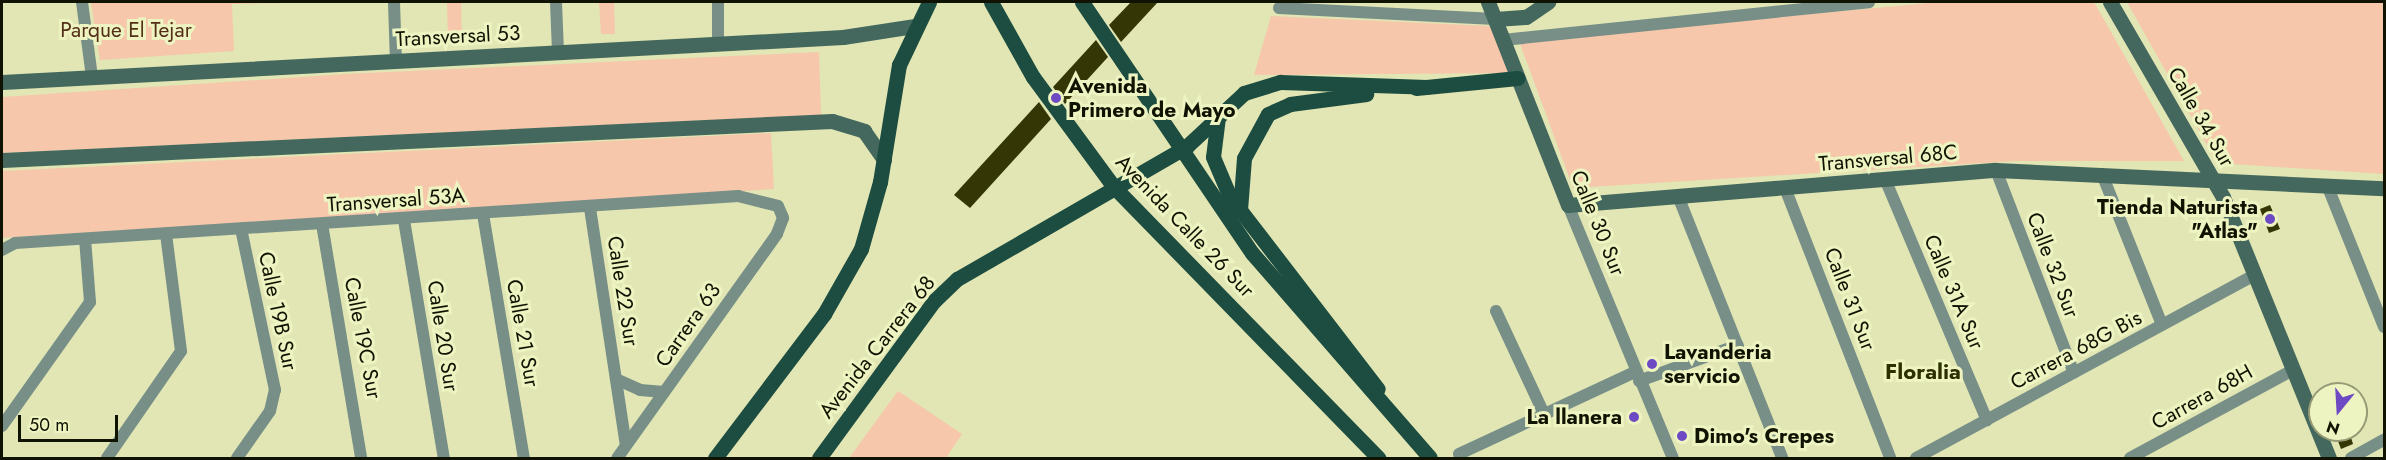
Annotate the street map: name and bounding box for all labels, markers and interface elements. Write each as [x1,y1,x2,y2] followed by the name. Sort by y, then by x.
[60,17,192,43] park label: Parque El Tejar
[395,20,521,52] street label: Transversal 53
[2162,63,2240,171] street label: Calle 34 Sur
[1068,73,1236,123] place label: Avenida Primero de Mayo
[1049,91,1063,105] marker: Avenida Primero de Mayo
[1817,139,1959,177] street label: Transversal 68C
[1110,149,1260,303] street label: Avenida Calle 26 Sur
[1565,167,1631,279] street label: Calle 30 Sur
[326,183,466,217] street label: Transversal 53A
[2097,194,2258,244] place label: Tienda Naturista "Atlas"
[2021,209,2085,321] street label: Calle 32 Sur
[2263,212,2277,226] marker: Tienda Naturista "Atlas"
[1919,231,1989,353] street label: Calle 31A Sur
[602,234,644,348] street label: Calle 22 Sur
[1819,244,1881,354] street label: Calle 31 Sur
[253,249,303,373] street label: Calle 19B Sur
[814,271,940,423] street label: Avenida Carrera 68
[339,275,387,401] street label: Calle 19C Sur
[501,277,545,389] street label: Calle 21 Sur
[650,278,726,372] street label: Carrera 63
[422,279,464,393] street label: Calle 20 Sur
[2006,305,2146,395] street label: Carrera 68G Bis
[1664,339,1771,389] place label: Lavanderia servicio
[1645,357,1659,371] marker: Lavanderia servicio
[1885,359,1961,385] district label: Floralia
[2147,359,2257,435] street label: Carrera 68H
[2308,382,2368,442] north arrow
[21,403,122,441] scale bar
[1527,404,1622,430] place label: La llanera
[1627,410,1641,424] marker: La llanera
[29,412,69,438] text: 50 m
[2323,415,2343,441] text: N
[1694,423,1834,449] place label: Dimo's Crepes
[1675,429,1689,443] marker: Dimo's Crepes

